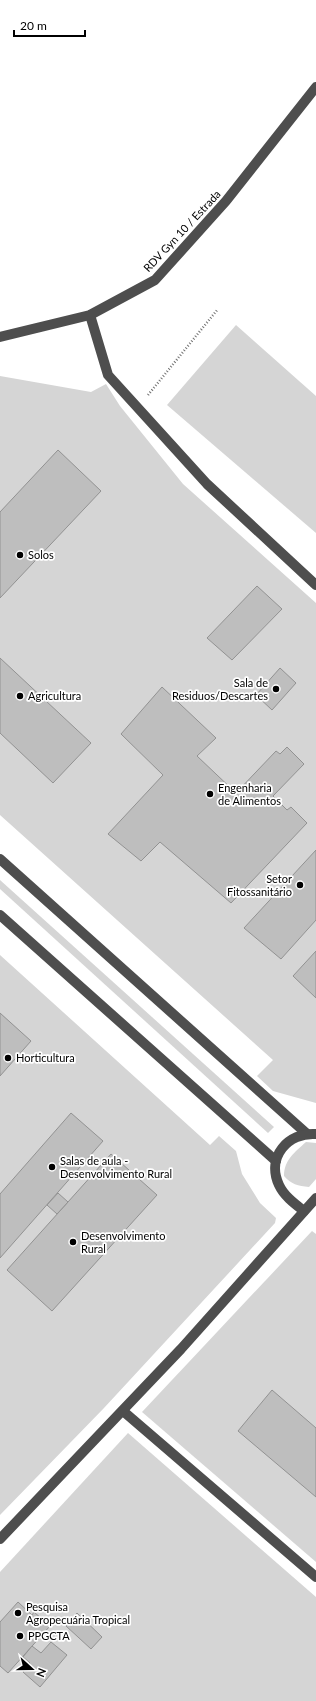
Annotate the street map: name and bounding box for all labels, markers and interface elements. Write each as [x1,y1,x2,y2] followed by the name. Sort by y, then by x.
[14,12,85,38] scale bar
[20,18,47,33] text: 20 m
[140,187,223,274] street label: RDV Gyn 10 / Estrada
[28,548,54,561] place label: Solos
[15,550,25,560] marker: Solos
[172,676,268,702] place label: Sala de Residuos/Descartes
[271,684,281,694] marker: Sala de Residuos/Descartes
[28,689,81,702] place label: Agricultura
[15,691,25,701] marker: Agricultura
[218,781,281,807] place label: Engenharia de Alimentos
[205,789,215,799] marker: Engenharia de Alimentos
[227,872,292,898] place label: Setor Fitossanitário
[295,880,305,890] marker: Setor Fitossanitário
[16,1051,75,1064] place label: Horticultura
[3,1053,13,1063] marker: Horticultura
[60,1154,172,1180] place label: Salas de aula - Desenvolvimento Rural
[47,1162,57,1172] marker: Salas de aula - Desenvolvimento Rural
[81,1229,165,1255] place label: Desenvolvimento Rural
[68,1237,78,1247] marker: Desenvolvimento Rural
[26,1600,130,1626] place label: Pesquisa Agropecuária Tropical
[13,1608,23,1618] marker: Pesquisa Agropecuária Tropical
[28,1629,70,1642] place label: PPGCTA
[15,1631,25,1641] marker: PPGCTA
[12,1649,52,1689] north arrow
[34,1666,49,1679] text: N

